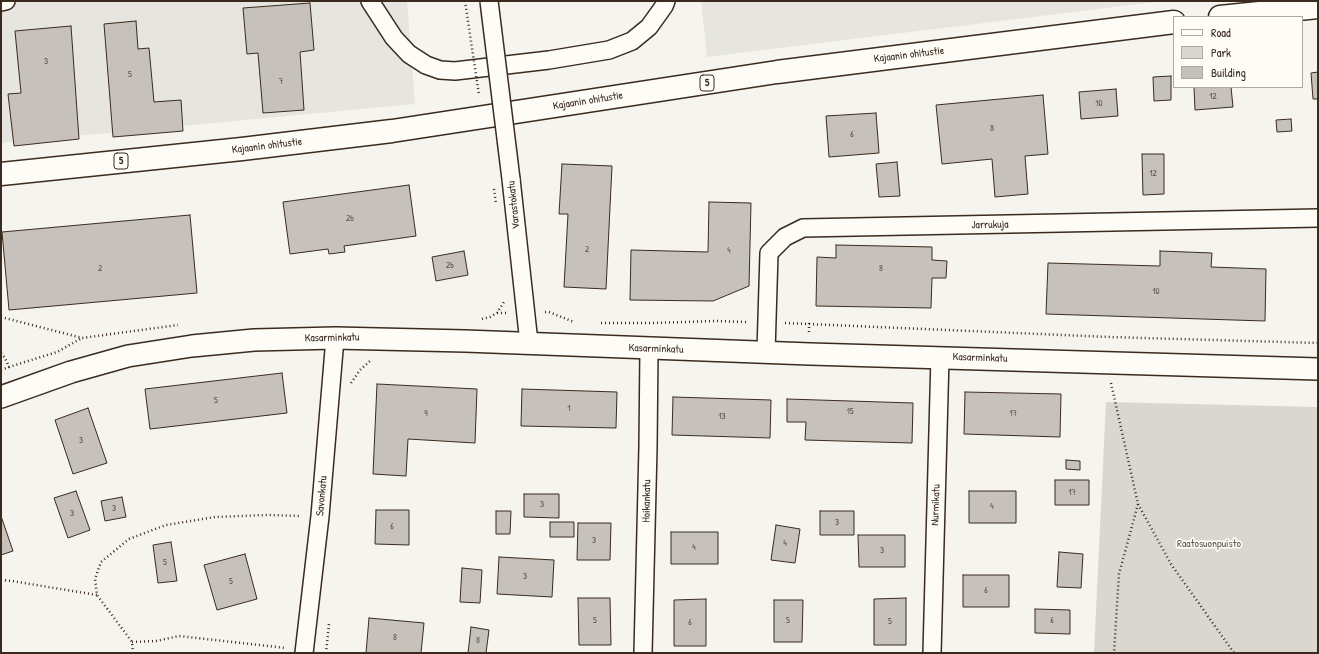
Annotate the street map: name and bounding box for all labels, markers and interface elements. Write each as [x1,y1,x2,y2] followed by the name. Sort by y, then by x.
[1173,16,1303,88] legend
[1211,24,1231,41] text: Road
[873,44,945,66] street label: Kajaanin ohitustie
[1211,44,1231,61] text: Park
[44,57,48,67] house number: 3
[1211,64,1246,81] text: Building
[128,70,132,80] house number: 5
[700,75,714,91] road number: 5
[279,77,283,87] house number: 7
[552,89,624,113] street label: Kajaanin ohitustie
[1209,92,1217,102] house number: 12
[1095,99,1103,109] house number: 10
[990,124,994,134] house number: 8
[850,130,854,140] house number: 6
[231,135,303,157] street label: Kajaanin ohitustie
[114,153,128,169] road number: 5
[1149,169,1157,179] house number: 12
[505,180,523,230] street label: Varastokatu
[346,214,354,224] house number: 2b
[971,218,1009,232] street label: Jarrukuja
[585,245,589,255] house number: 2
[727,246,731,256] house number: 4
[446,261,454,271] house number: 2b
[98,264,102,274] house number: 2
[879,264,883,274] house number: 8
[1152,287,1160,297] house number: 10
[304,331,360,345] street label: Kasarminkatu
[628,341,684,357] street label: Kasarminkatu
[952,350,1008,366] street label: Kasarminkatu
[214,396,218,406] house number: 5
[567,404,571,414] house number: 1
[846,407,854,417] house number: 15
[424,409,428,419] house number: 9
[1009,409,1017,419] house number: 17
[718,412,726,422] house number: 13
[79,436,83,446] house number: 3
[314,475,330,517] street label: Savonkatu
[640,479,654,523] street label: Hoikankatu
[929,484,943,526] street label: Nurmikatu
[1068,488,1076,498] house number: 17
[540,500,544,510] house number: 3
[990,502,994,512] house number: 4
[112,504,116,514] house number: 3
[70,509,74,519] house number: 3
[835,518,839,528] house number: 3
[390,522,394,532] house number: 6
[592,536,596,546] house number: 3
[1177,537,1241,551] park label: Raatosuonpuisto
[783,539,787,549] house number: 4
[692,543,696,553] house number: 4
[880,546,884,556] house number: 3
[163,558,167,568] house number: 5
[523,572,527,582] house number: 3
[229,577,233,587] house number: 5
[984,586,988,596] house number: 6
[593,616,597,626] house number: 5
[786,616,790,626] house number: 5
[1050,616,1054,626] house number: 6
[888,617,892,627] house number: 5
[688,618,692,628] house number: 6
[393,633,397,643] house number: 8
[476,636,480,646] house number: 8

